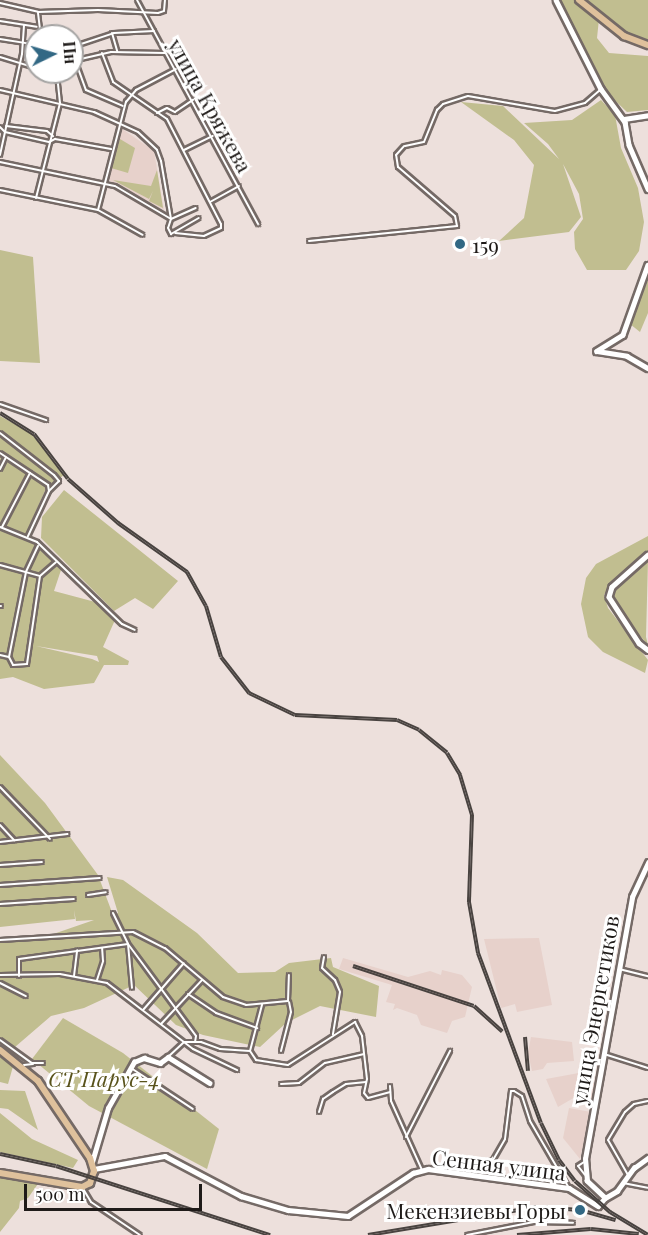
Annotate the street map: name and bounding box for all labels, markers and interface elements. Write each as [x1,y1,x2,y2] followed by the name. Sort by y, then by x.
[24,24,84,84] north arrow
[164,34,258,176] street label: улица Кряжева
[59,40,82,65] text: Пн
[472,231,499,257] place label: 159
[453,237,467,251] marker: 159
[565,913,623,1107] street label: улица Энергетиков
[48,1065,160,1091] park label: СТ Парус-4
[431,1143,567,1185] street label: Сенная улица
[27,1172,206,1210] scale bar
[35,1182,85,1206] text: 500 m
[386,1197,566,1223] place label: Мекензиевы Горы
[571,1201,589,1219] marker: Мекензиевы Горы

